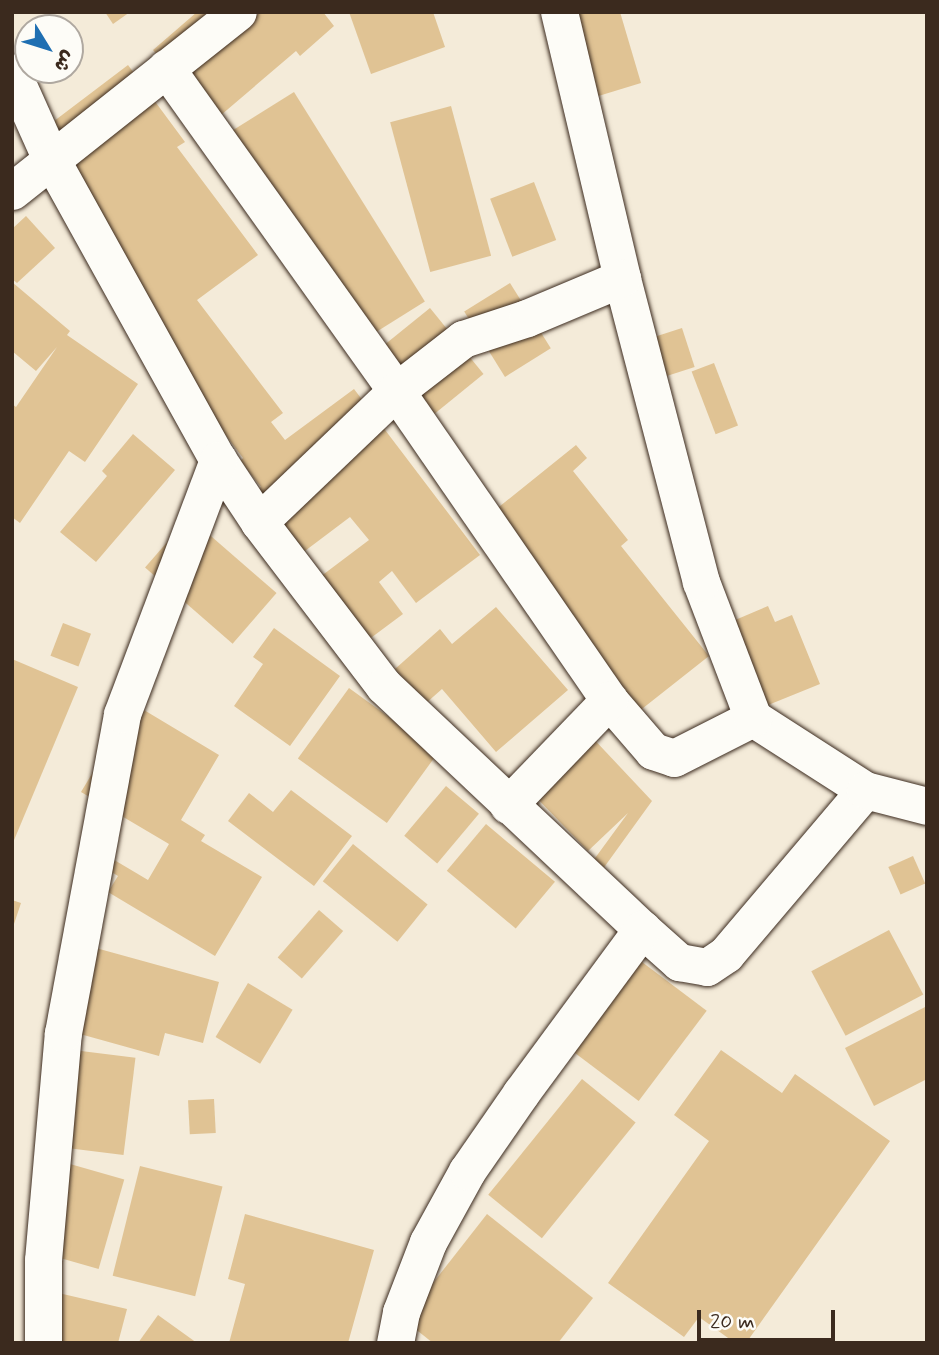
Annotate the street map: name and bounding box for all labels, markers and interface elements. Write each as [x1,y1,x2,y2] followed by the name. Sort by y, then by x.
[14,14,84,84] north arrow
[48,45,81,77] text: ش
[701,1296,839,1340] scale bar
[710,1308,755,1336] text: 20 m

